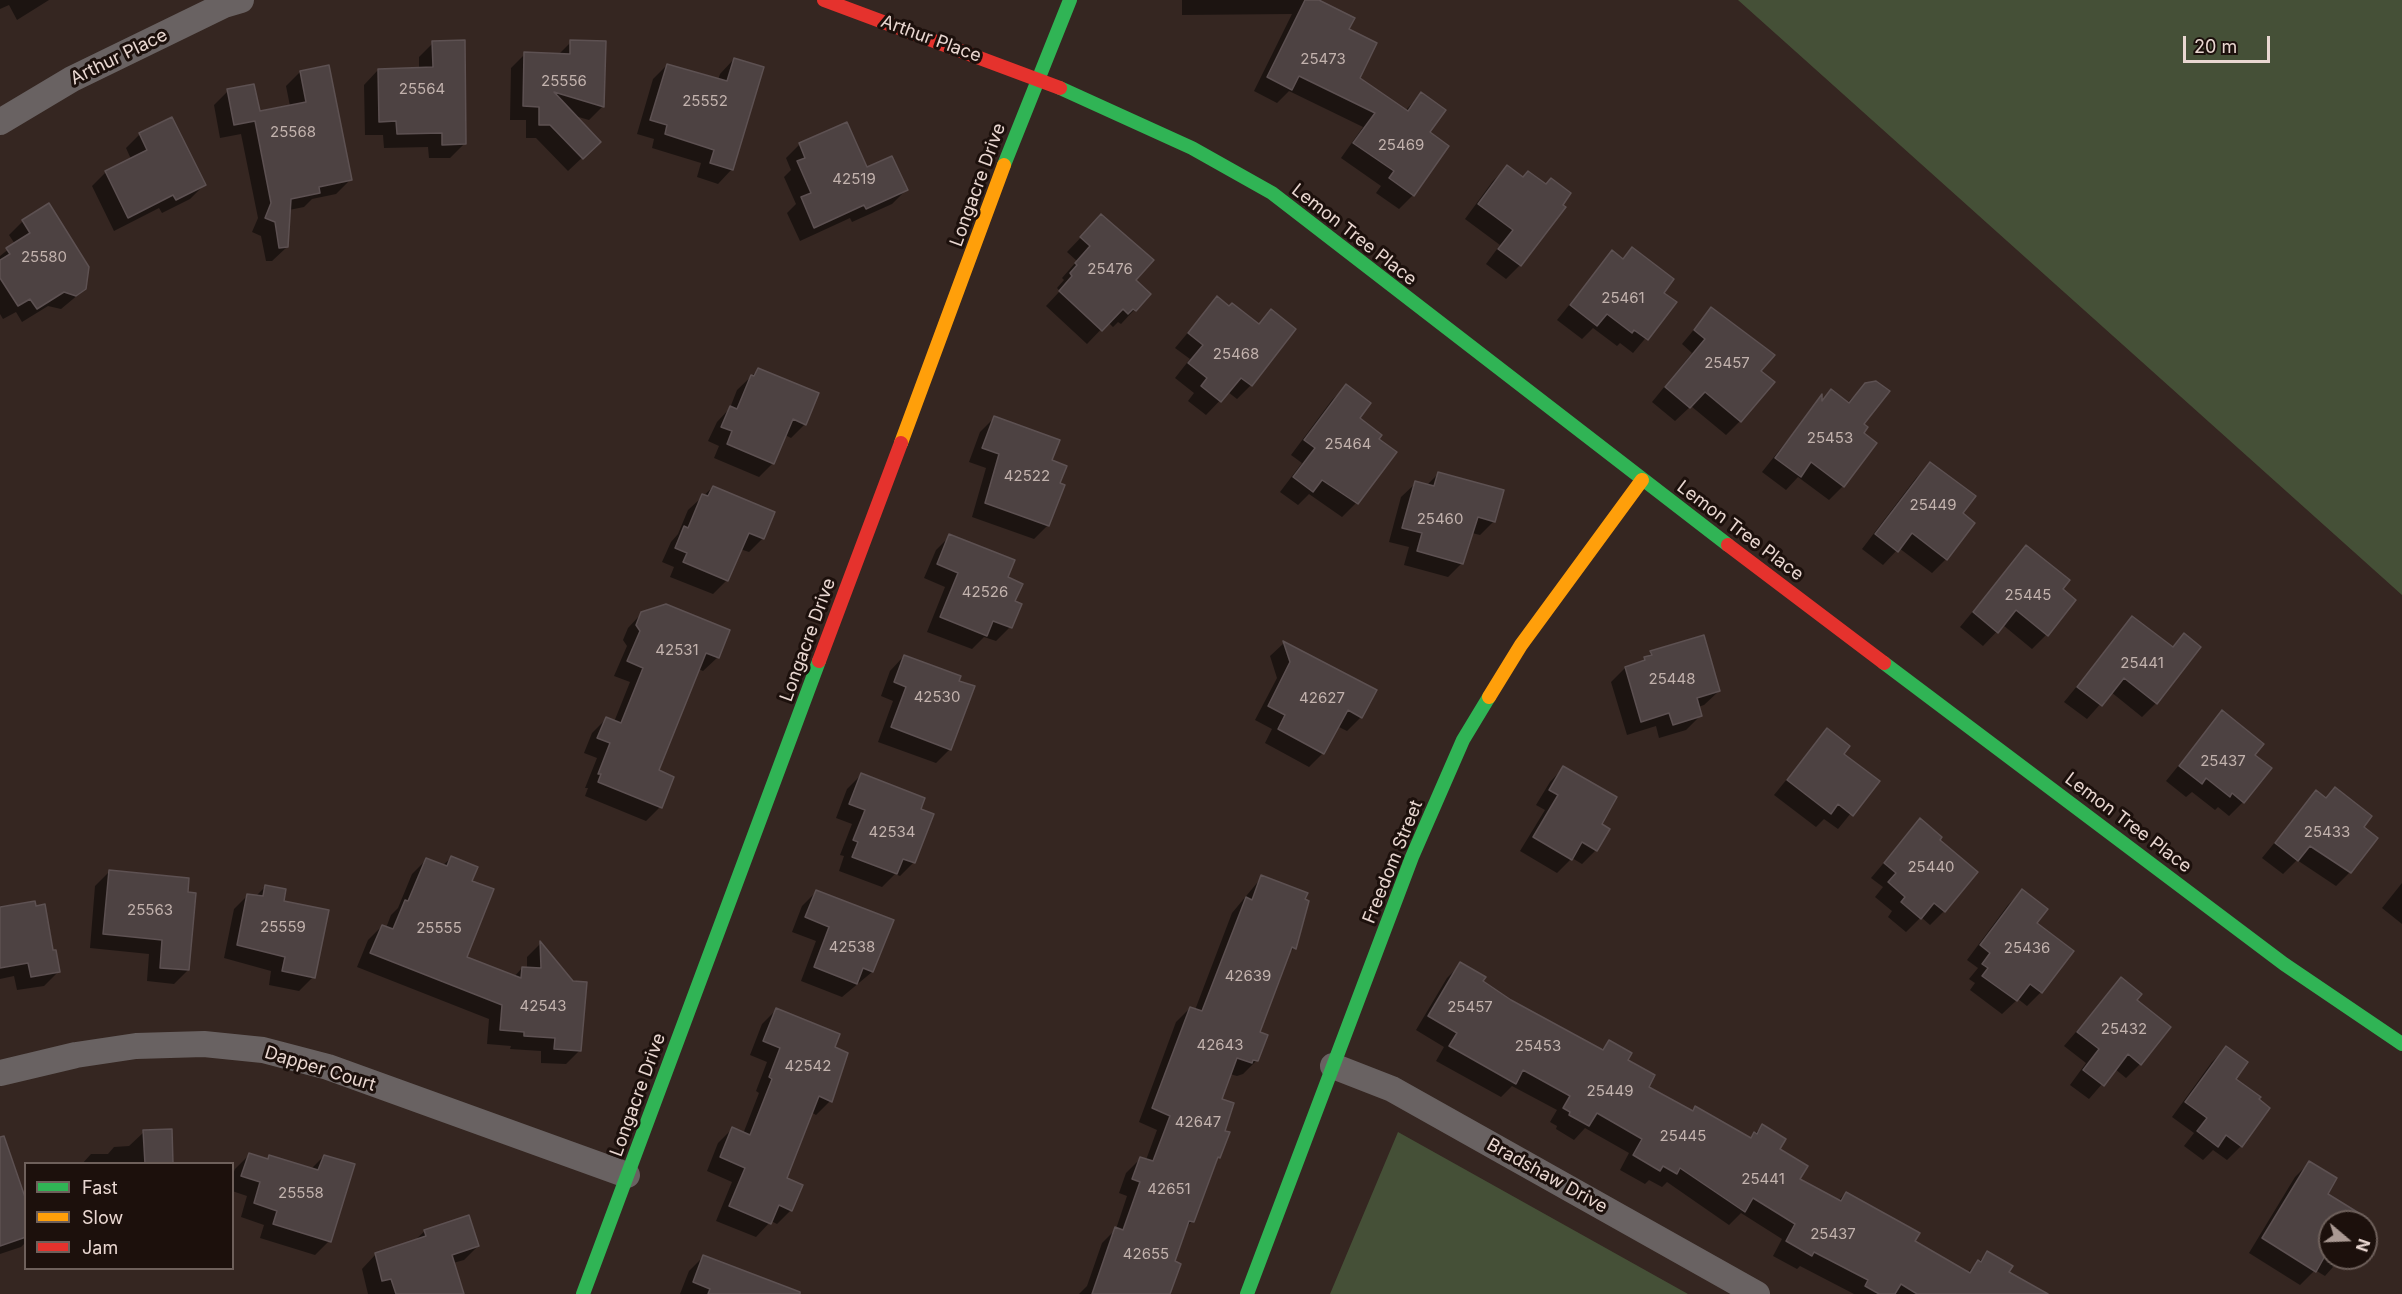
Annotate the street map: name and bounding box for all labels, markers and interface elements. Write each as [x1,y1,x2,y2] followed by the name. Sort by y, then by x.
[878,11,984,67] street label: Arthur Place
[67,24,171,90] street label: Arthur Place
[2186,24,2273,62] scale bar
[2194,36,2237,57] text: 20 m
[1300,50,1346,68] house number: 25473
[541,72,587,90] house number: 25556
[399,80,445,98] house number: 25564
[682,92,728,110] house number: 25552
[946,120,1010,250] street label: Longacre Drive
[270,123,316,141] house number: 25568
[1378,136,1424,154] house number: 25469
[832,170,876,188] house number: 42519
[1287,179,1421,291] street label: Lemon Tree Place
[21,248,67,266] house number: 25580
[1087,260,1133,278] house number: 25476
[1601,289,1645,307] house number: 25461
[1213,345,1259,363] house number: 25468
[1704,354,1750,372] house number: 25457
[1807,429,1853,447] house number: 25453
[1325,435,1371,453] house number: 25464
[1004,467,1050,485] house number: 42522
[1672,476,1808,586] street label: Lemon Tree Place
[1910,496,1956,514] house number: 25449
[1417,510,1463,528] house number: 25460
[776,575,840,705] street label: Longacre Drive
[962,583,1008,601] house number: 42526
[2005,586,2051,604] house number: 25445
[655,641,699,659] house number: 42531
[2120,654,2164,672] house number: 25441
[1649,670,1695,688] house number: 25448
[914,688,960,706] house number: 42530
[1299,689,1345,707] house number: 42627
[2200,752,2246,770] house number: 25437
[2060,768,2196,878] street label: Lemon Tree Place
[1358,797,1428,927] street label: Freedom Street
[869,823,915,841] house number: 42534
[2304,823,2350,841] house number: 25433
[1907,858,1955,876] house number: 25440
[127,901,173,919] house number: 25563
[260,918,306,936] house number: 25559
[416,919,462,937] house number: 25555
[829,938,875,956] house number: 42538
[2004,939,2050,957] house number: 25436
[1225,967,1271,985] house number: 42639
[520,997,566,1015] house number: 42543
[1447,998,1493,1016] house number: 25457
[2101,1020,2147,1038] house number: 25432
[606,1030,670,1160] street label: Longacre Drive
[1196,1036,1244,1054] house number: 42643
[1515,1037,1561,1055] house number: 25453
[262,1042,378,1096] street label: Dapper Court
[785,1057,831,1075] house number: 42542
[1587,1082,1633,1100] house number: 25449
[1175,1113,1221,1131] house number: 42647
[1660,1127,1706,1145] house number: 25445
[1483,1134,1611,1218] street label: Bradshaw Drive
[24,1162,234,1270] legend
[1741,1170,1785,1188] house number: 25441
[82,1177,118,1198] text: Fast
[1147,1180,1191,1198] house number: 42651
[278,1184,324,1202] house number: 25558
[82,1207,123,1228] text: Slow
[2318,1210,2378,1270] north arrow
[1810,1225,1856,1243] house number: 25437
[2352,1236,2375,1254] text: N
[82,1237,118,1258] text: Jam
[1123,1245,1169,1263] house number: 42655

